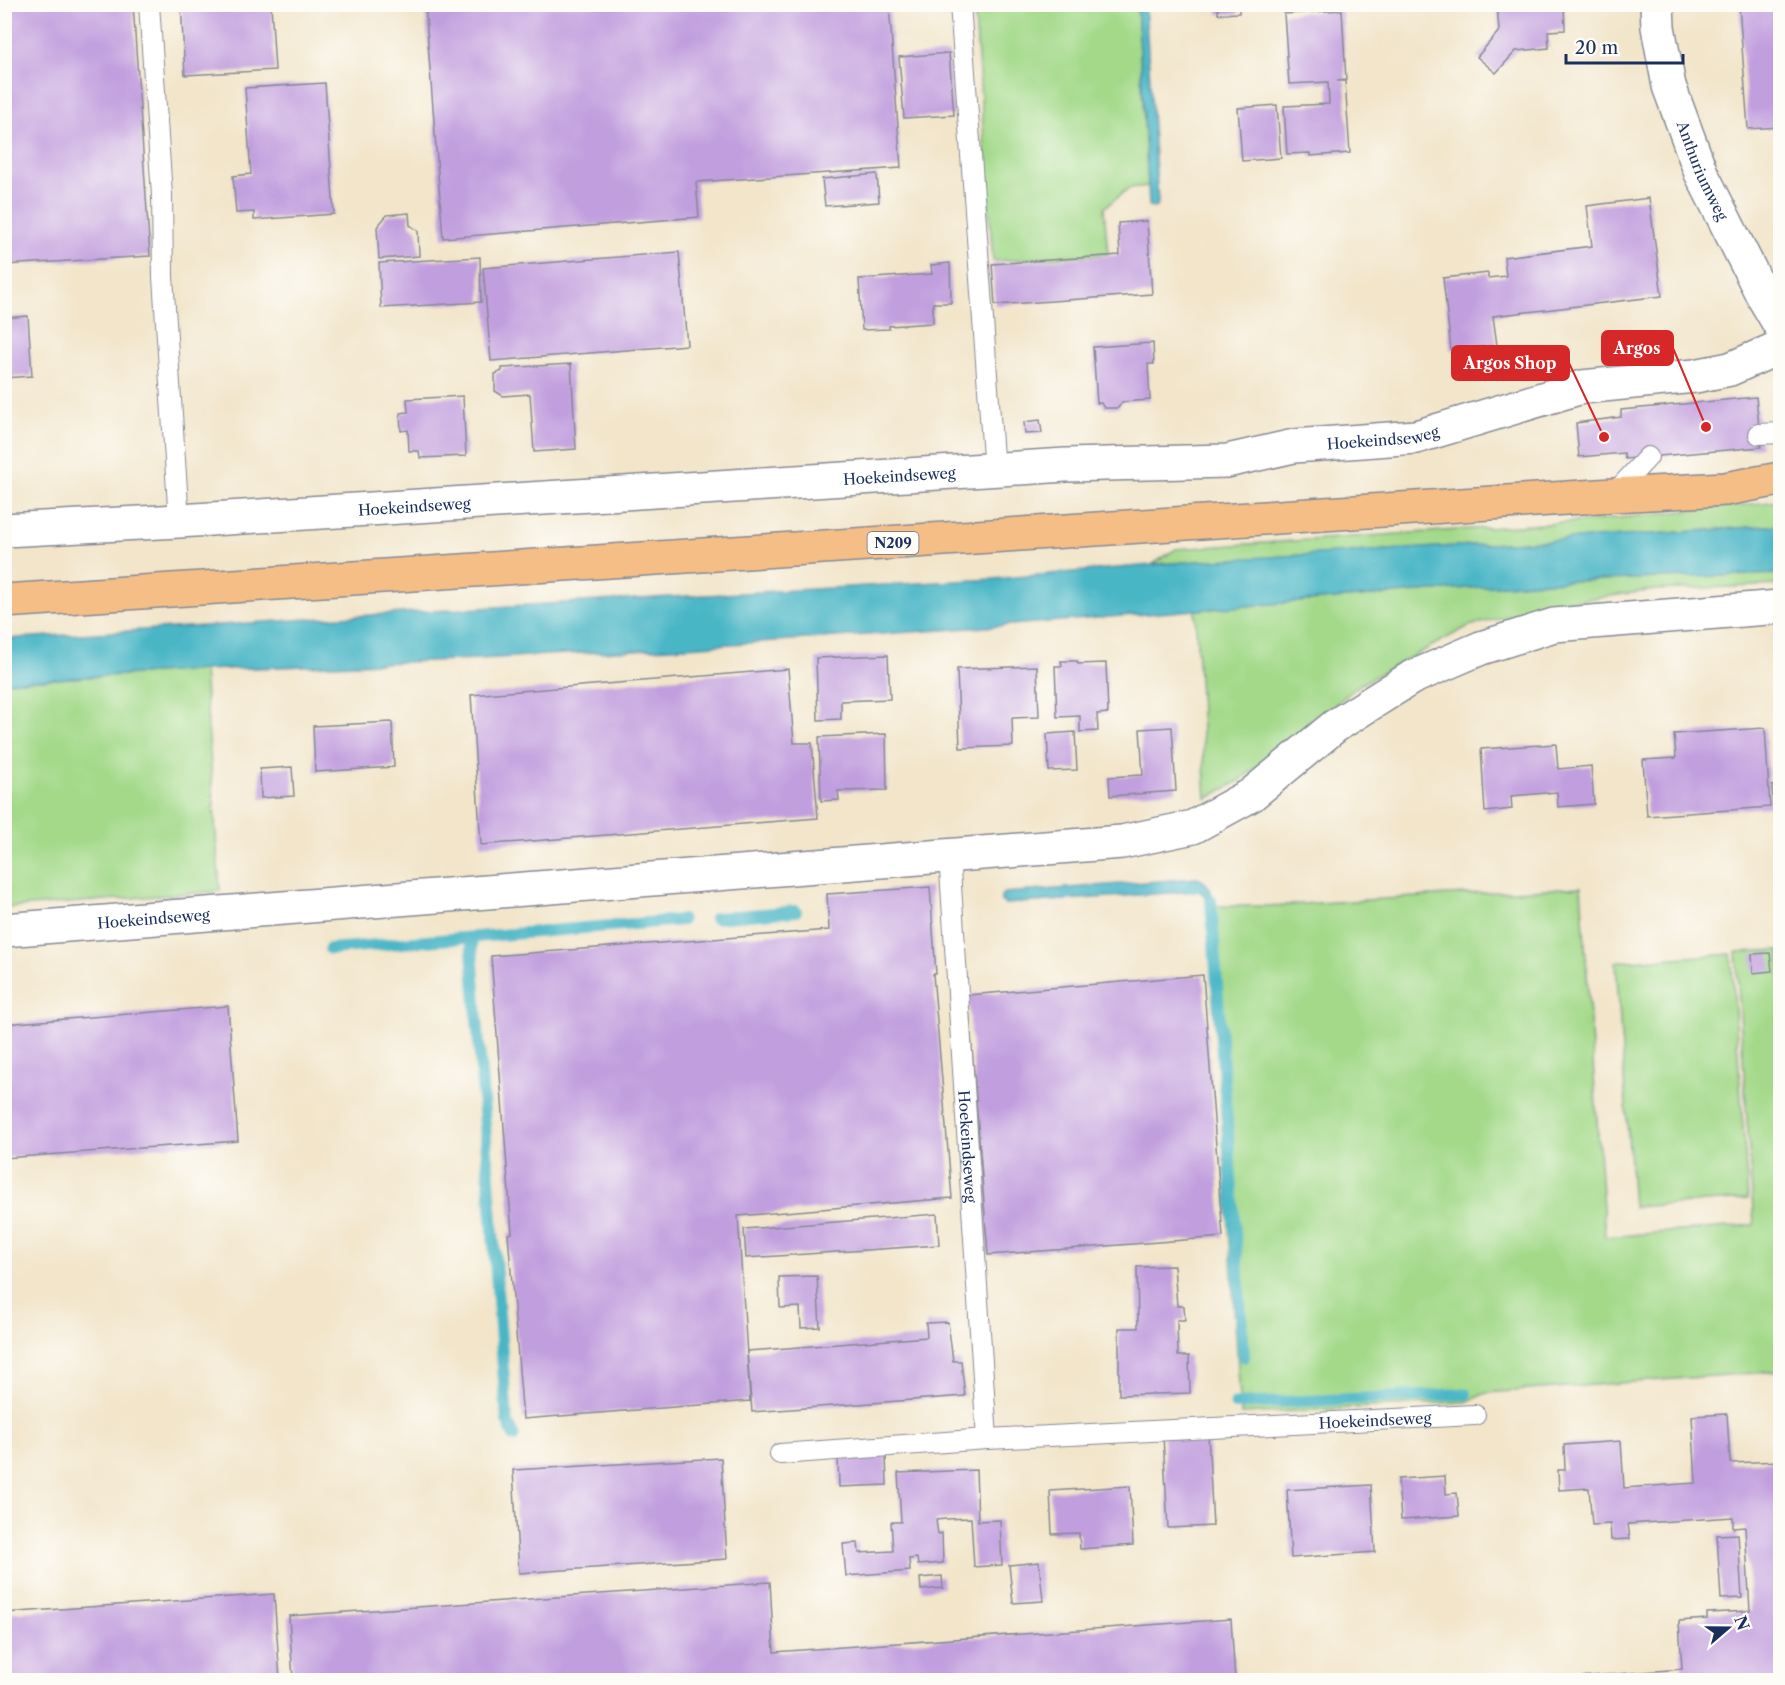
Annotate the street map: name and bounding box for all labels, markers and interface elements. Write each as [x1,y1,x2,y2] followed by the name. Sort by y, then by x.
[1566,27,1683,65] scale bar
[1575,37,1619,59] text: 20 m
[1673,117,1733,223] street label: Anthuriumweg
[1602,331,1673,365] callout: Argos
[1613,338,1660,358] text: Argos
[1452,346,1569,380] callout: Argos Shop
[1463,353,1557,373] text: Argos Shop
[1326,421,1441,453] street label: Hoekeindseweg
[842,462,956,489] street label: Hoekeindseweg
[357,493,471,519] street label: Hoekeindseweg
[868,532,918,554] road number: N209
[97,904,211,932] street label: Hoekeindseweg
[955,1089,981,1203] street label: Hoekeindseweg
[1318,1408,1432,1432] street label: Hoekeindseweg
[1698,1598,1758,1658] north arrow
[1730,1613,1754,1633] text: N

